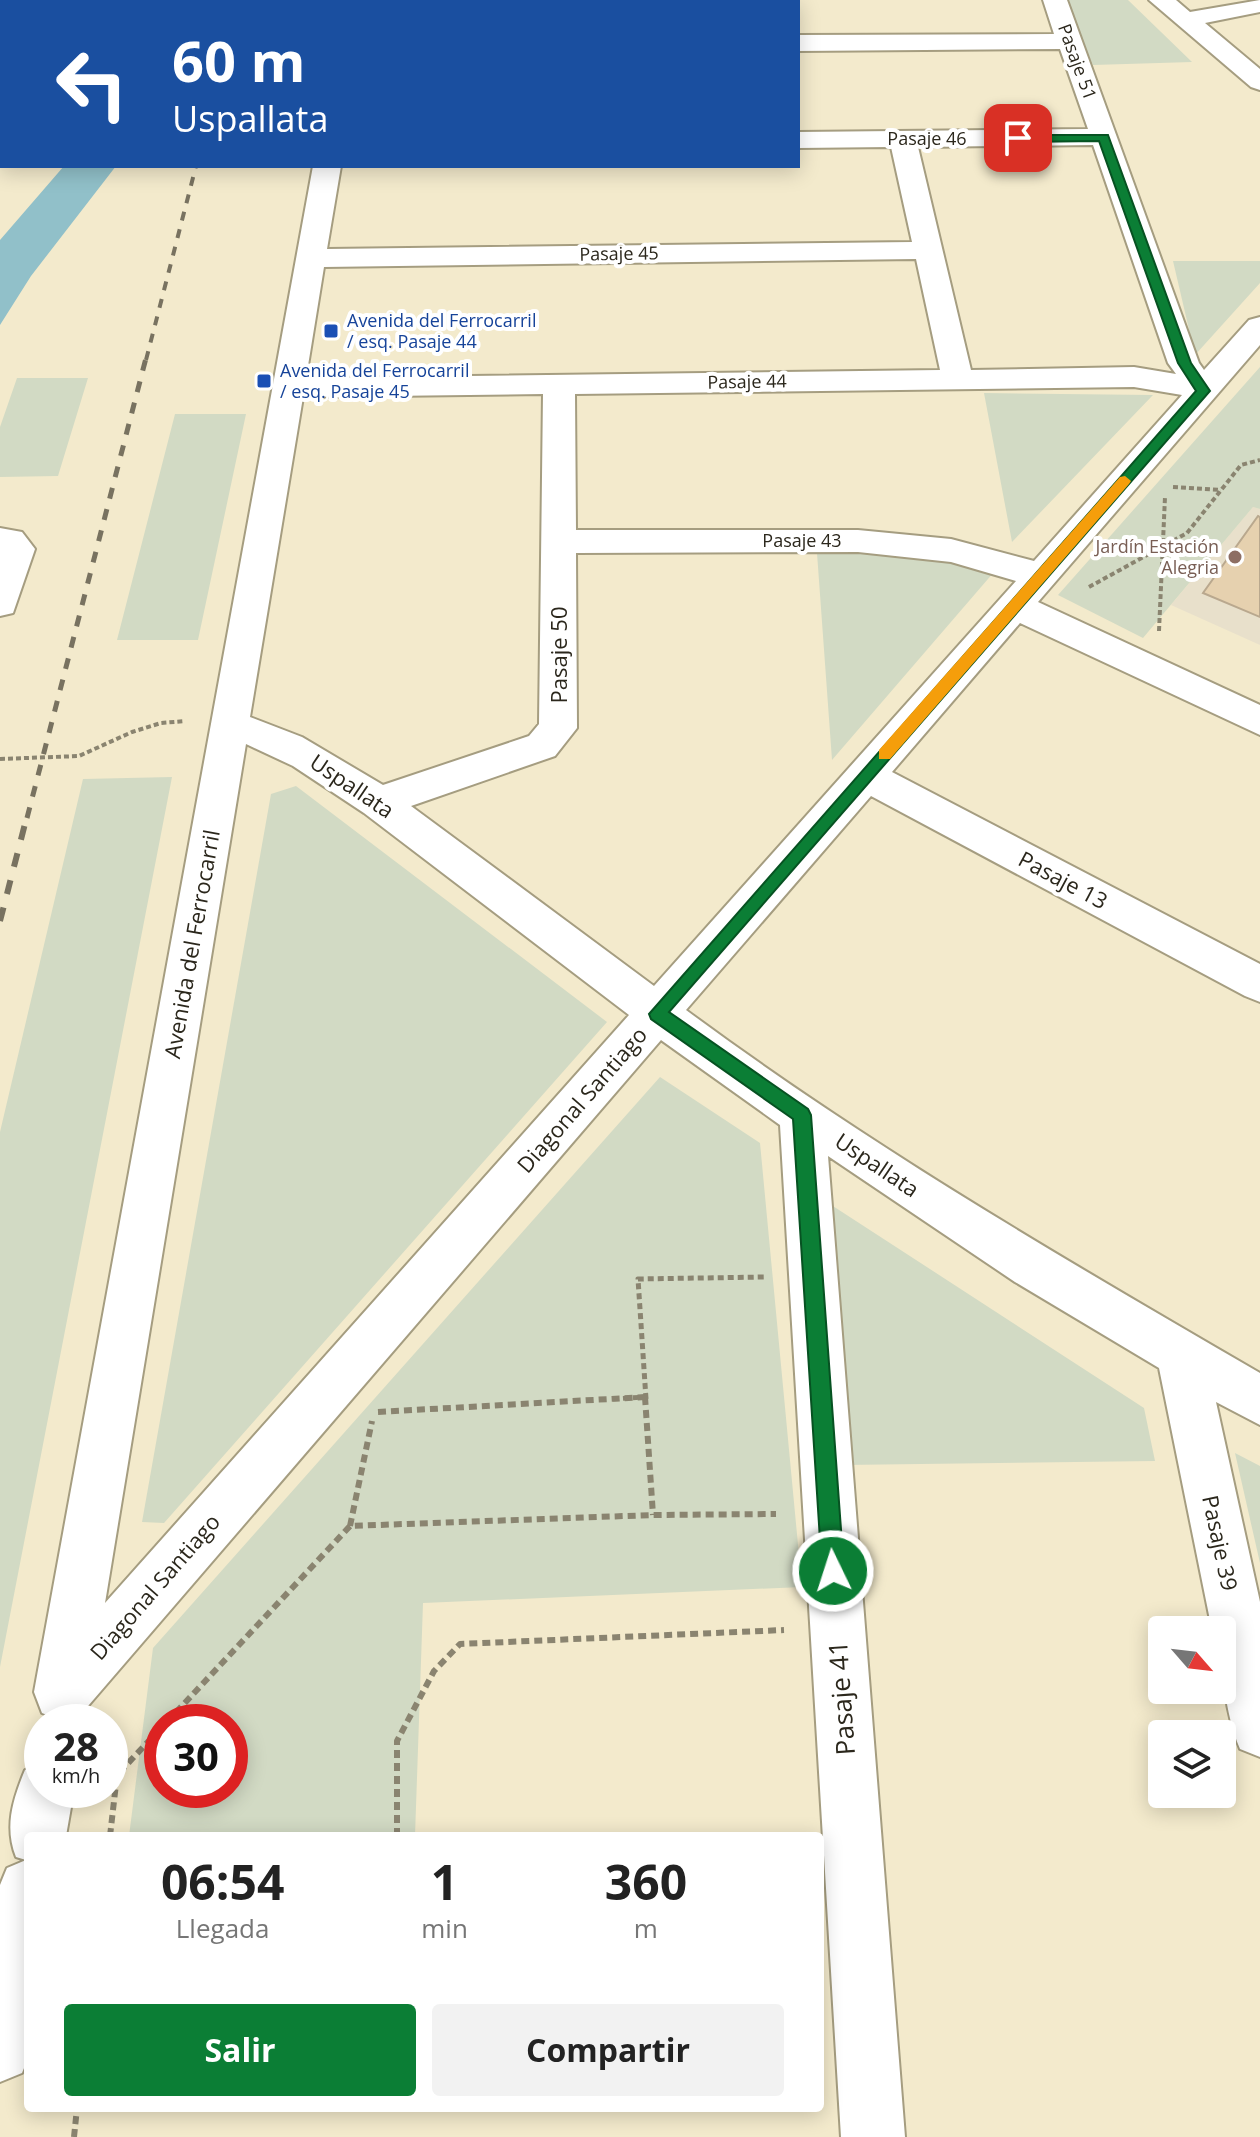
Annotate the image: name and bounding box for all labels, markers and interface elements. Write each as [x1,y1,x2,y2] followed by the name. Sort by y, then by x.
[1053,20,1103,103] street label: Pasaje 51
[172,22,306,98] text: 60 m
[40,32,144,136] icon: left
[172,94,328,143] text: Uspallata
[984,104,1052,172] pin
[996,116,1040,160] icon: arrive
[887,126,967,150] street label: Pasaje 46
[579,240,659,266] street label: Pasaje 45
[347,308,536,353] place label: Avenida del Ferrocarril / esq. Pasaje 44
[322,322,340,340] marker: Avenida del Ferrocarril / esq. Pasaje 44
[280,358,469,403] place label: Avenida del Ferrocarril / esq. Pasaje 45
[707,368,787,394] street label: Pasaje 44
[255,372,273,390] marker: Avenida del Ferrocarril / esq. Pasaje 45
[762,528,842,552] street label: Pasaje 43
[1094,534,1219,579] place label: Jardín Estación Alegria
[1226,548,1244,566] marker: Jardín Estación Alegria
[543,607,573,703] street label: Pasaje 50
[305,746,401,824] street label: Uspallata
[156,827,226,1060] street label: Avenida del Ferrocarril
[1014,843,1113,915] street label: Pasaje 13
[509,1020,653,1179] street label: Diagonal Santiago
[830,1125,926,1203] street label: Uspallata
[1196,1492,1246,1593] street label: Pasaje 39
[82,1507,226,1666] street label: Diagonal Santiago
[791,1529,875,1613] position arrow
[1148,1616,1236,1704] north arrow
[1148,1616,1236,1808] map controls
[819,1640,863,1756] street label: Pasaje 41
[144,1704,248,1808] speed limit sign: 30
[53,1718,99,1773] text: 28
[1148,1720,1236,1808] button: layers
[52,1762,100,1789] text: km/h
[161,1849,284,1914] text: 06:54
[431,1849,458,1914] text: 1
[605,1849,687,1914] text: 360
[176,1910,269,1946] text: Llegada
[421,1910,468,1946] text: min
[634,1910,658,1946] text: m
[64,2004,416,2096] button: Salir
[432,2004,784,2096] button: Compartir

